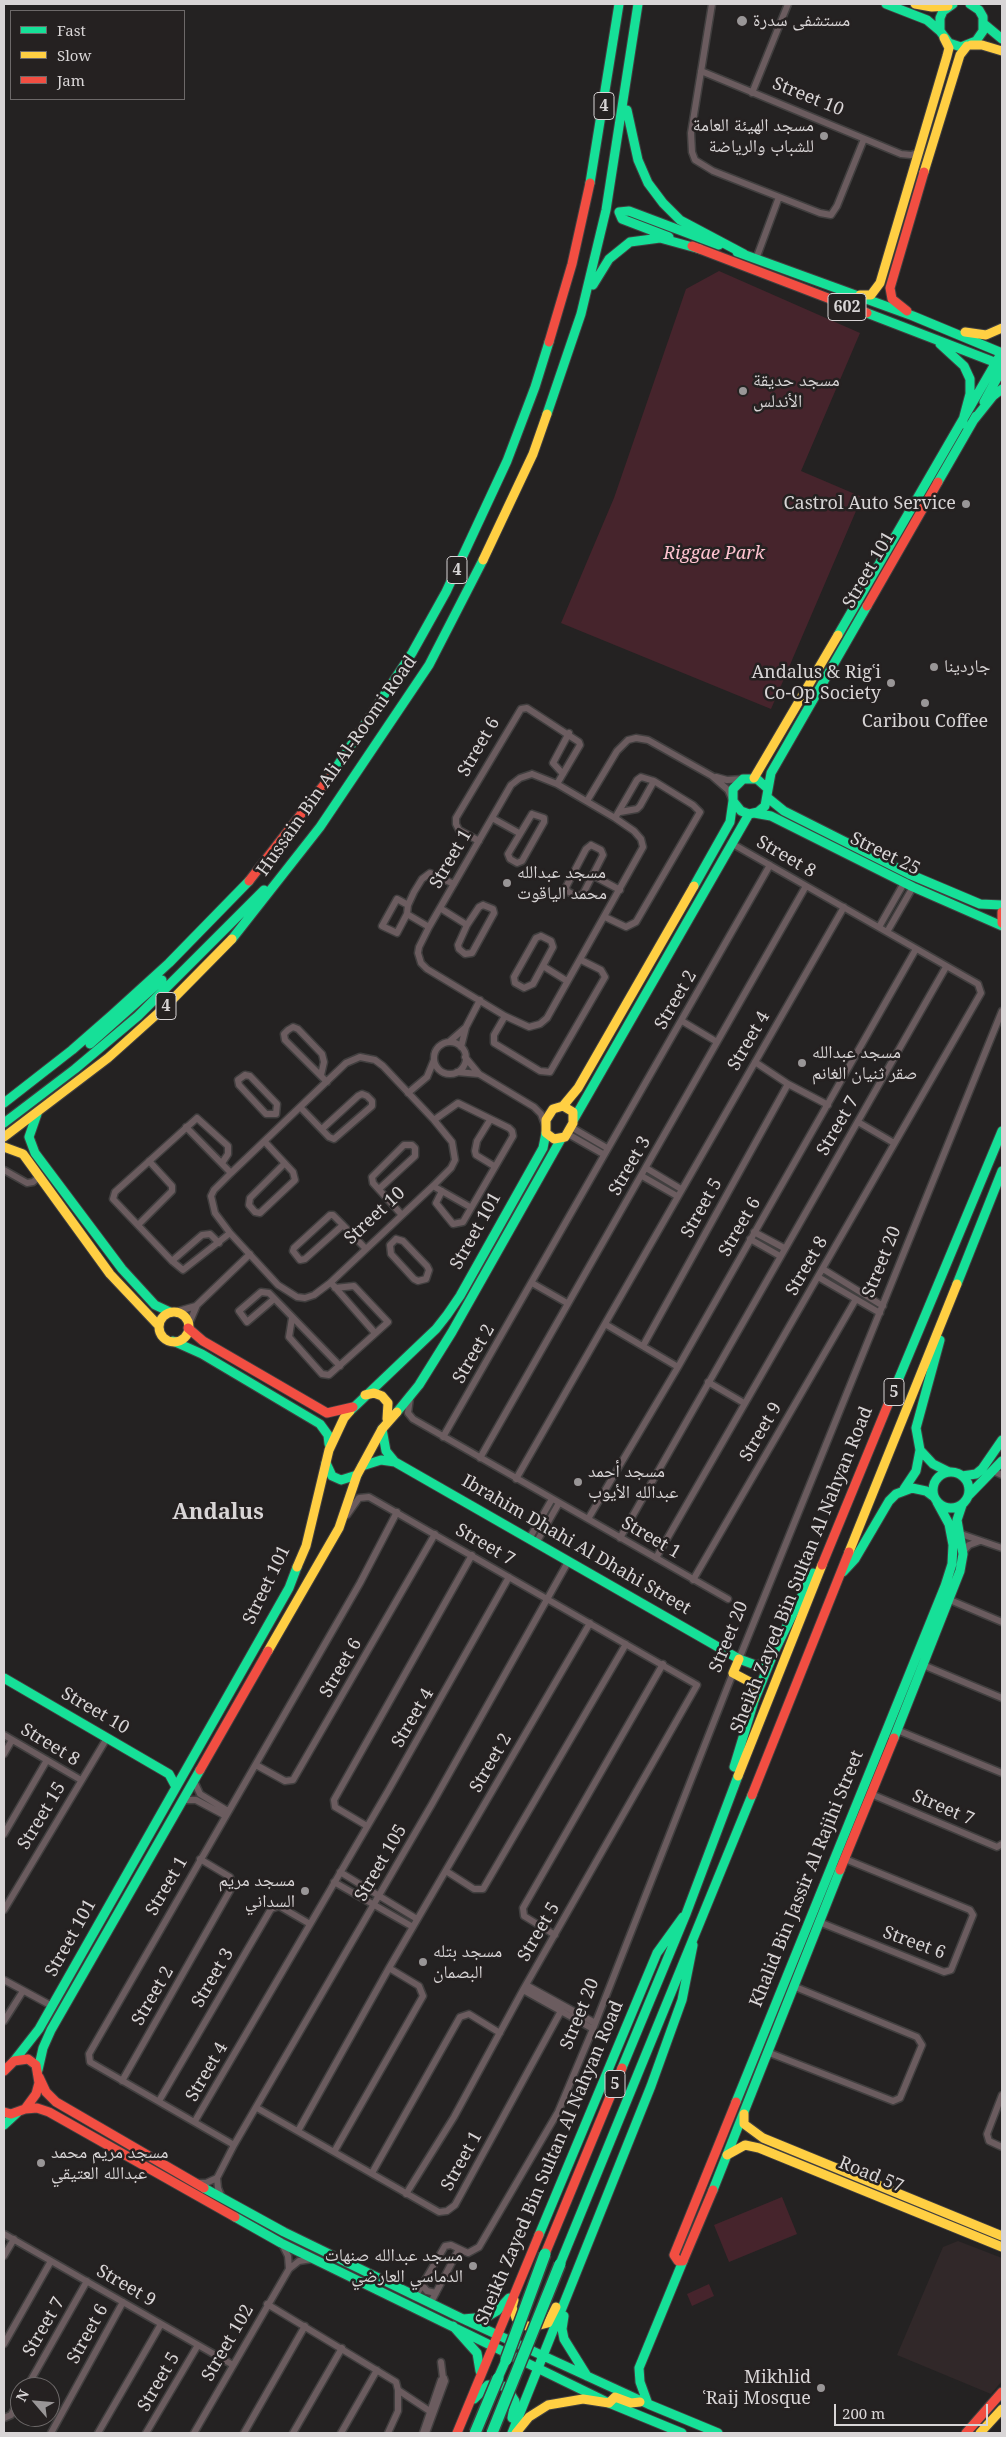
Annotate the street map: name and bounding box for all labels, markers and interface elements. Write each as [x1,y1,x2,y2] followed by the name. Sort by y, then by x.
[10,10,185,100] legend
[753,10,850,32] place label: مستشفى سدرة
[735,14,749,28] marker: مستشفى سدرة
[57,20,86,40] text: Fast
[57,45,91,65] text: Slow
[57,70,85,90] text: Jam
[769,73,847,121] street label: Street 10
[594,92,614,120] road number: 4
[693,115,814,158] place label: مسجد الهيئة العامة للشباب والرياضة
[818,130,830,142] marker: مسجد الهيئة العامة للشباب والرياضة
[828,294,866,320] road number: 602
[753,370,840,412] place label: مسجد حديقة الأندلس
[737,385,749,397] marker: مسجد حديقة الأندلس
[784,493,956,515] place label: Castrol Auto Service
[960,498,972,510] marker: Castrol Auto Service
[838,528,900,612] street label: Street 101
[663,543,765,565] park label: Riggae Park
[447,556,467,584] road number: 4
[252,652,422,880] street label: Hussain Bin Ali Al-Roomi Road
[944,656,990,678] place label: جاردينا
[928,661,940,673] marker: جاردينا
[751,662,881,704] place label: Andalus & Rigʿi Co-Op Society
[885,677,897,689] marker: Andalus & Rigʿi Co-Op Society
[919,697,931,709] marker: Caribou Coffee
[862,711,988,733] place label: Caribou Coffee
[453,713,505,781] street label: Street 6
[425,825,477,893] street label: Street 1
[847,828,923,880] street label: Street 25
[752,831,820,883] street label: Street 8
[517,862,607,904] place label: مسجد عبدالله محمد الياقوت
[501,877,513,889] marker: مسجد عبدالله محمد الياقوت
[650,966,702,1034] street label: Street 2
[156,992,176,1019] road number: 4
[723,1007,775,1075] street label: Street 4
[812,1042,917,1084] place label: مسجد عبدالله صقر ثنيان الغانم
[796,1057,808,1069] marker: مسجد عبدالله صقر ثنيان الغانم
[812,1092,864,1160] street label: Street 7
[604,1132,656,1200] street label: Street 3
[677,1174,727,1242] street label: Street 5
[340,1183,410,1249] street label: Street 10
[446,1189,506,1273] street label: Street 101
[714,1193,766,1261] street label: Street 6
[858,1223,906,1301] street label: Street 20
[781,1232,833,1300] street label: Street 8
[448,1320,500,1388] street label: Street 2
[884,1378,904,1405] road number: 5
[735,1398,787,1466] street label: Street 9
[726,1403,878,1737] street label: Sheikh Zayed Bin Sultan Al Nahyan Road
[588,1461,678,1504] place label: مسجد أحمد عبدالله الأيوب
[458,1470,694,1620] street label: Ibrahim Dhahi Al Dhahi Street
[572,1476,584,1488] marker: مسجد أحمد عبدالله الأيوب
[172,1500,264,1526] district label: Andalus
[617,1512,685,1564] street label: Street 1
[451,1519,519,1571] street label: Street 7
[239,1542,295,1628] street label: Street 101
[705,1598,753,1676] street label: Street 20
[315,1634,367,1702] street label: Street 6
[57,1683,133,1739] street label: Street 10
[387,1684,439,1752] street label: Street 4
[17,1719,83,1771] street label: Street 8
[465,1729,517,1797] street label: Street 2
[745,1748,869,2010] street label: Khalid Bin Jassir Al Rajihi Street
[13,1778,71,1854] street label: Street 15
[909,1785,977,1831] street label: Street 7
[350,1821,412,1905] street label: Street 105
[141,1852,193,1920] street label: Street 1
[219,1870,295,1912] place label: مسجد مريم السداني
[299,1885,311,1897] marker: مسجد مريم السداني
[41,1896,101,1980] street label: Street 101
[513,1898,565,1966] street label: Street 5
[880,1922,948,1964] street label: Street 6
[433,1941,502,1984] place label: مسجد بتله البصمان
[187,1944,239,2012] street label: Street 3
[417,1956,429,1968] marker: مسجد بتله البصمان
[127,1962,179,2030] street label: Street 2
[556,1975,604,2053] street label: Street 20
[472,1997,628,2329] street label: Sheikh Zayed Bin Sultan Al Nahyan Road
[181,2038,233,2106] street label: Street 4
[605,2070,625,2098] road number: 5
[437,2127,487,2195] street label: Street 1
[51,2142,168,2184] place label: مسجد مريم محمد عبدالله العتيقي
[835,2152,907,2198] street label: Road 57
[35,2157,47,2169] marker: مسجد مريم محمد عبدالله العتيقي
[325,2245,463,2288] place label: مسجد عبدالله صنهات الدماسي العارضي
[92,2260,160,2312] street label: Street 9
[467,2260,479,2272] marker: مسجد عبدالله صنهات الدماسي العارضي
[18,2293,70,2361] street label: Street 7
[63,2300,113,2368] street label: Street 6
[197,2301,259,2385] street label: Street 102
[133,2348,185,2416] street label: Street 5
[702,2367,811,2410] place label: Mikhlid ʿRaij Mosque
[10,2377,60,2427] north arrow
[815,2382,827,2394] marker: Mikhlid ʿRaij Mosque
[11,2386,33,2405] text: N
[836,2394,990,2426] scale bar
[842,2403,885,2423] text: 200 m

